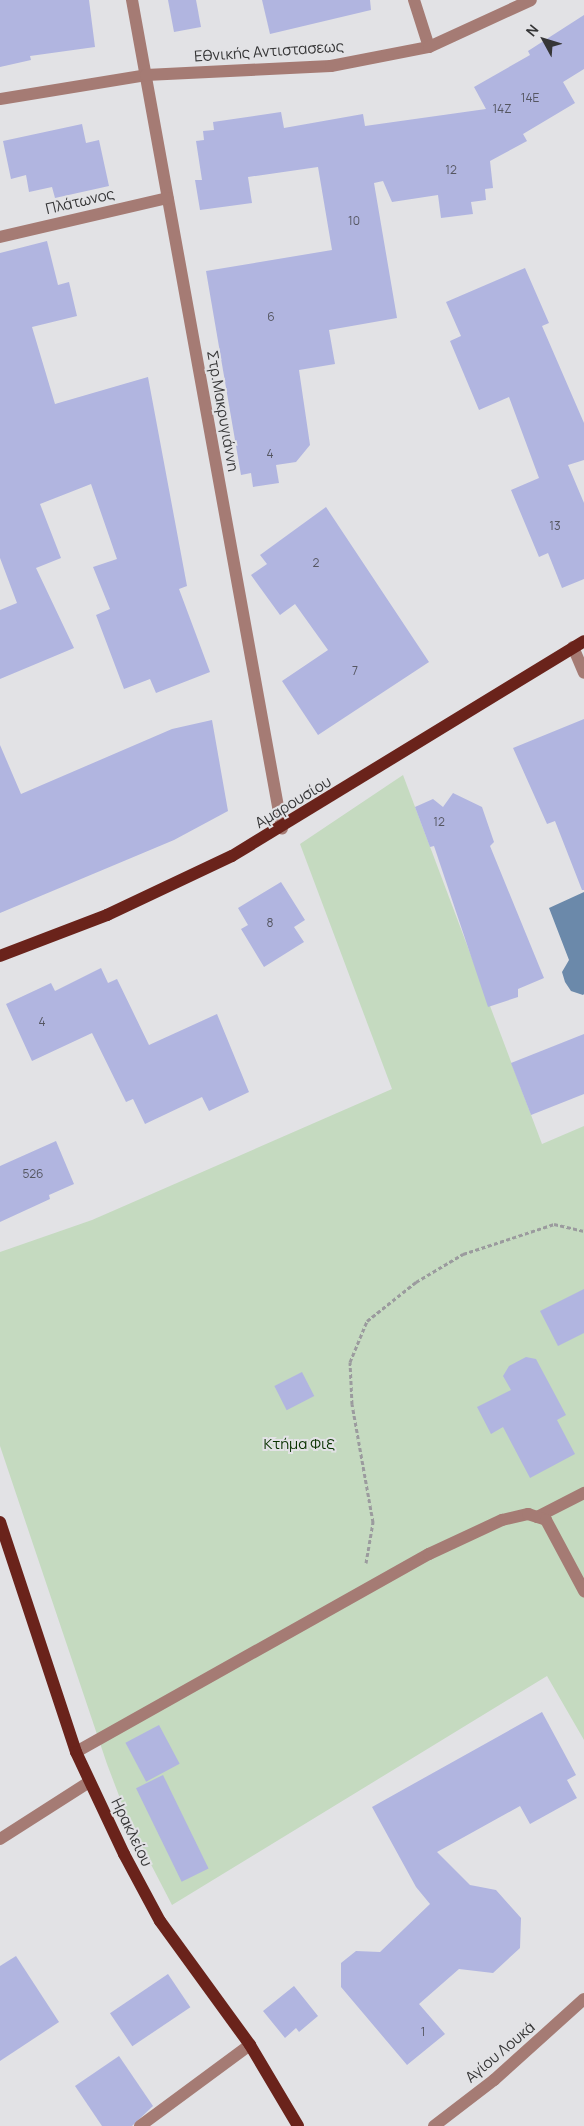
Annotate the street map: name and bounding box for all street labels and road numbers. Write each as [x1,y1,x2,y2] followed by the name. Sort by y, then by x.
[193,37,345,65] street label: Εθνικής Αντιστασεως
[44,184,116,218] street label: Πλάτωνος
[203,349,243,473] street label: Στρ.Μακρυγιάννη
[252,772,334,832] street label: Αμαρουσίου
[108,1795,156,1869] street label: Ηρακλείου
[462,2018,538,2086] street label: Αγίου Λουκά

